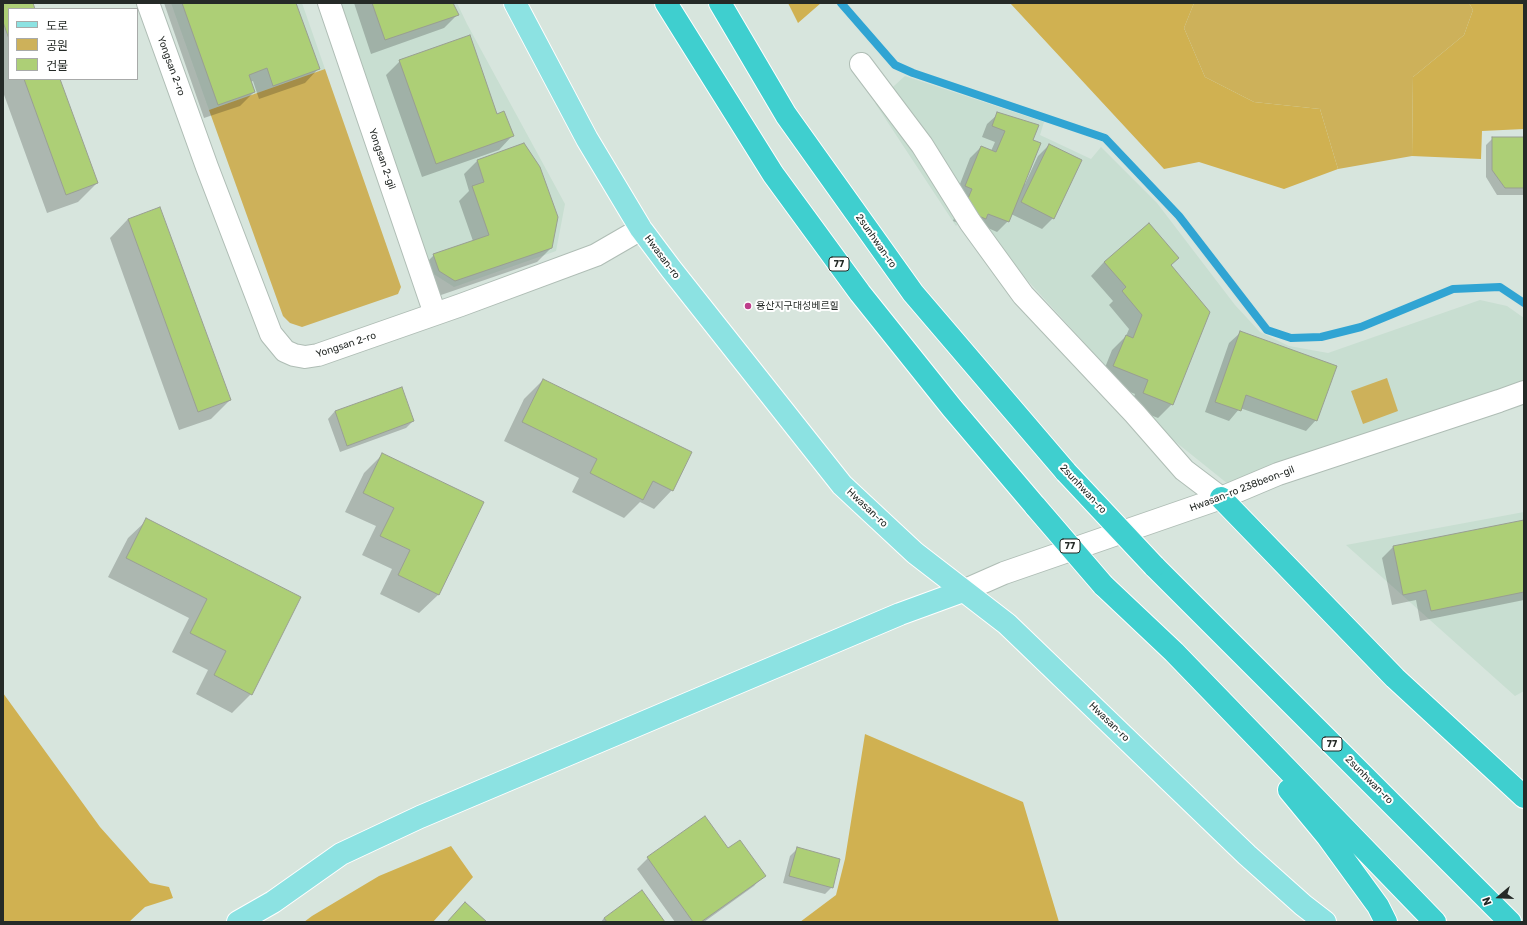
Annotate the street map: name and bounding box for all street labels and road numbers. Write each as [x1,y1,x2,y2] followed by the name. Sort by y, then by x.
[155,35,187,97] street label: Yongsan 2-ro
[366,127,398,191] street label: Yongsan 2-gil
[853,212,899,270] street label: 2sunhwan-ro
[642,233,682,281] street label: Hwasan-ro
[829,257,849,271] road number: 77
[314,330,378,360] street label: Yongsan 2-ro
[1057,462,1109,516] street label: 2sunhwan-ro
[1188,463,1296,515] street label: Hwasan-ro 238beon-gil
[844,486,890,530] street label: Hwasan-ro
[1060,539,1080,553] road number: 77
[1086,700,1132,744] street label: Hwasan-ro
[1322,737,1342,751] road number: 77
[1343,754,1395,806] street label: 2sunhwan-ro

